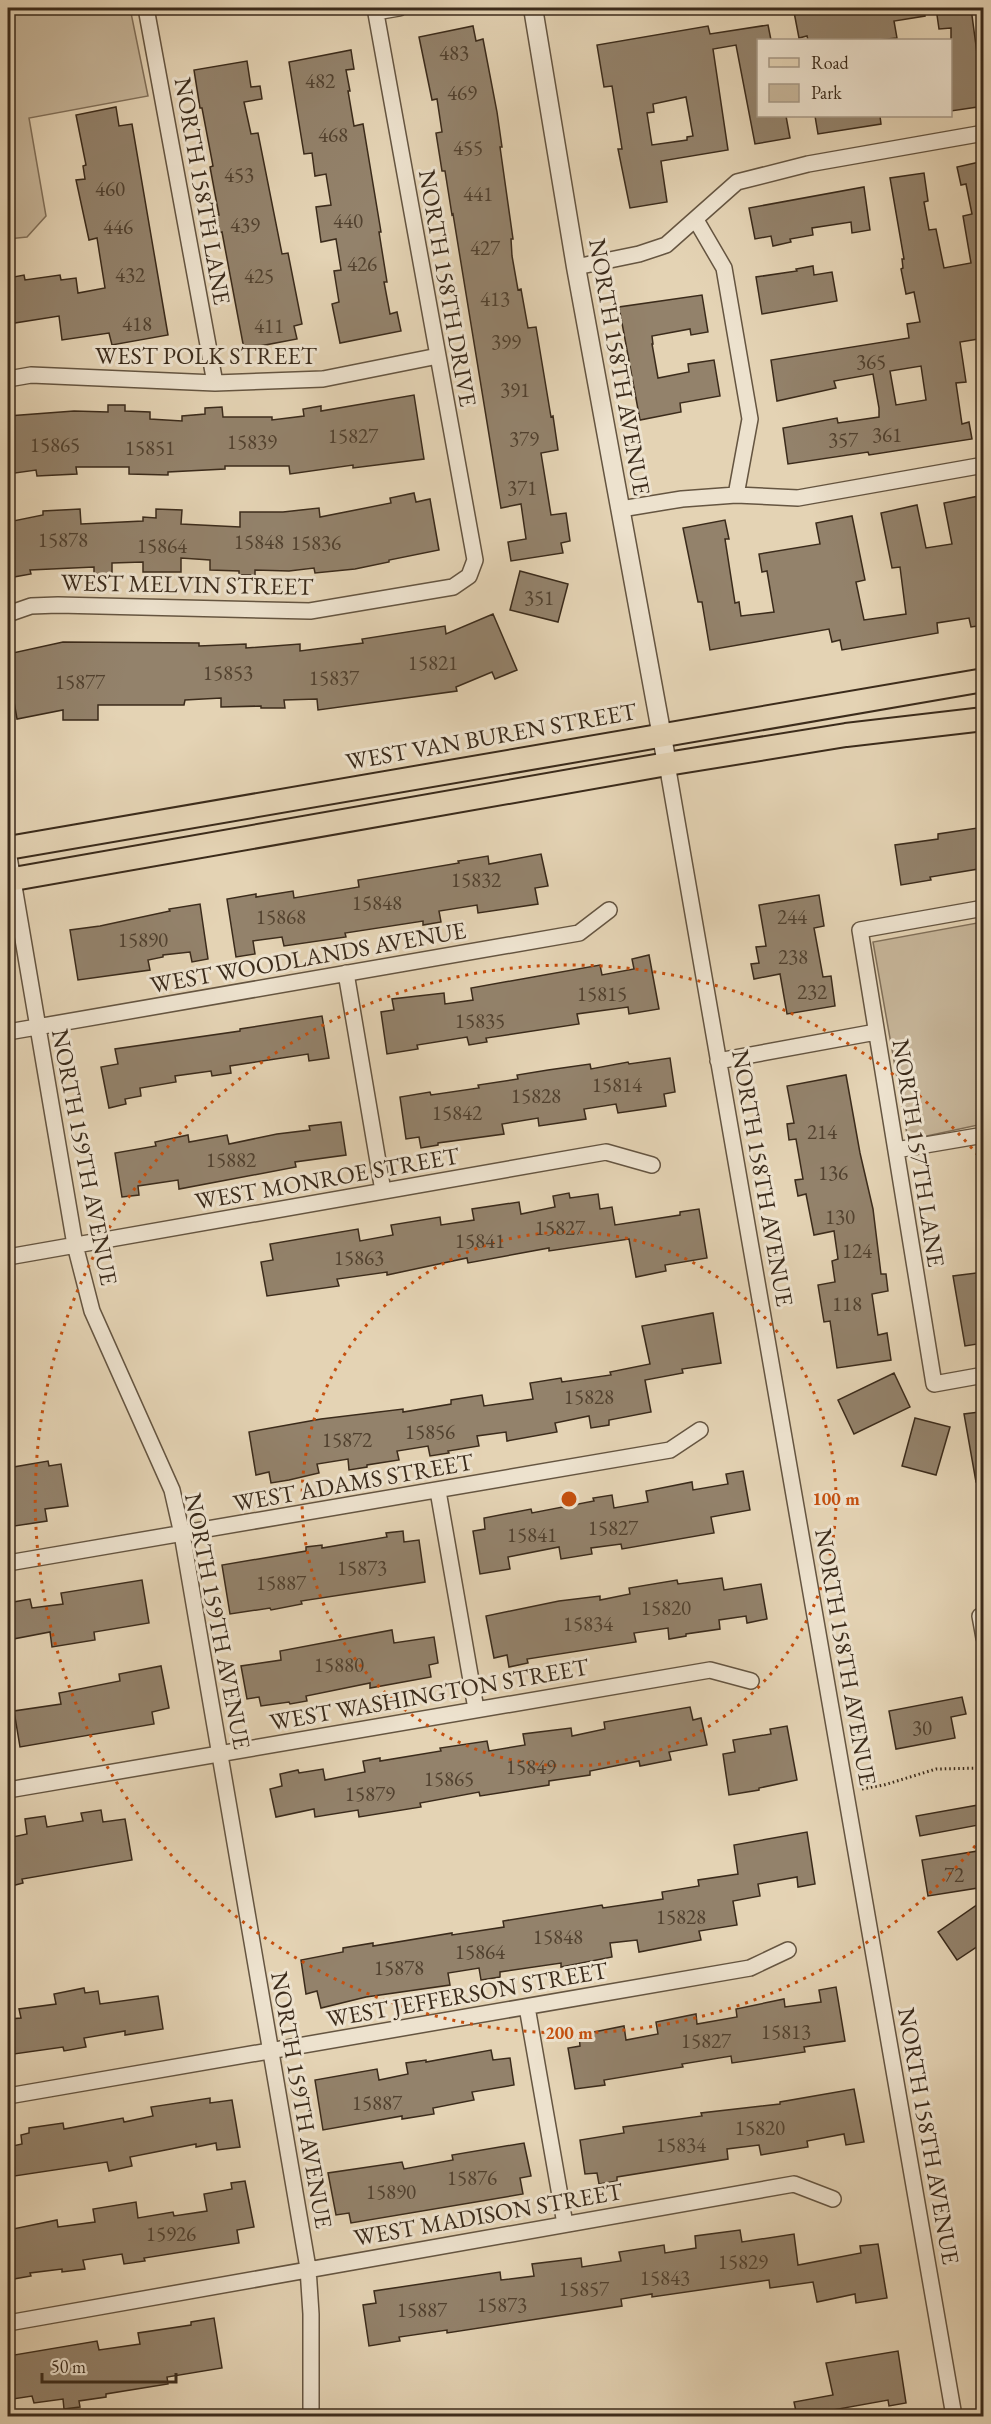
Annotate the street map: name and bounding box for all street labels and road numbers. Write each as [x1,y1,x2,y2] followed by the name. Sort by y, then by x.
[168,75,238,307] street label: NORTH 158TH LANE
[412,167,484,409] street label: NORTH 158TH DRIVE
[582,236,658,498] street label: NORTH 158TH AVENUE
[95,340,318,371] street label: WEST POLK STREET
[61,566,314,602] street label: WEST MELVIN STREET
[343,695,640,777] street label: WEST VAN BUREN STREET
[148,914,468,1000] street label: WEST WOODLANDS AVENUE
[45,1026,125,1288] street label: NORTH 159TH AVENUE
[886,1037,952,1269] street label: NORTH 157TH LANE
[725,1047,801,1309] street label: NORTH 158TH AVENUE
[192,1139,462,1217] street label: WEST MONROE STREET
[231,1445,476,1518] street label: WEST ADAMS STREET
[178,1490,258,1752] street label: NORTH 159TH AVENUE
[808,1526,884,1788] street label: NORTH 158TH AVENUE
[267,1650,592,1737] street label: WEST WASHINGTON STREET
[324,1954,611,2034] street label: WEST JEFFERSON STREET
[264,1969,340,2231] street label: NORTH 159TH AVENUE
[891,2005,967,2267] street label: NORTH 158TH AVENUE
[351,2175,626,2253] street label: WEST MADISON STREET

